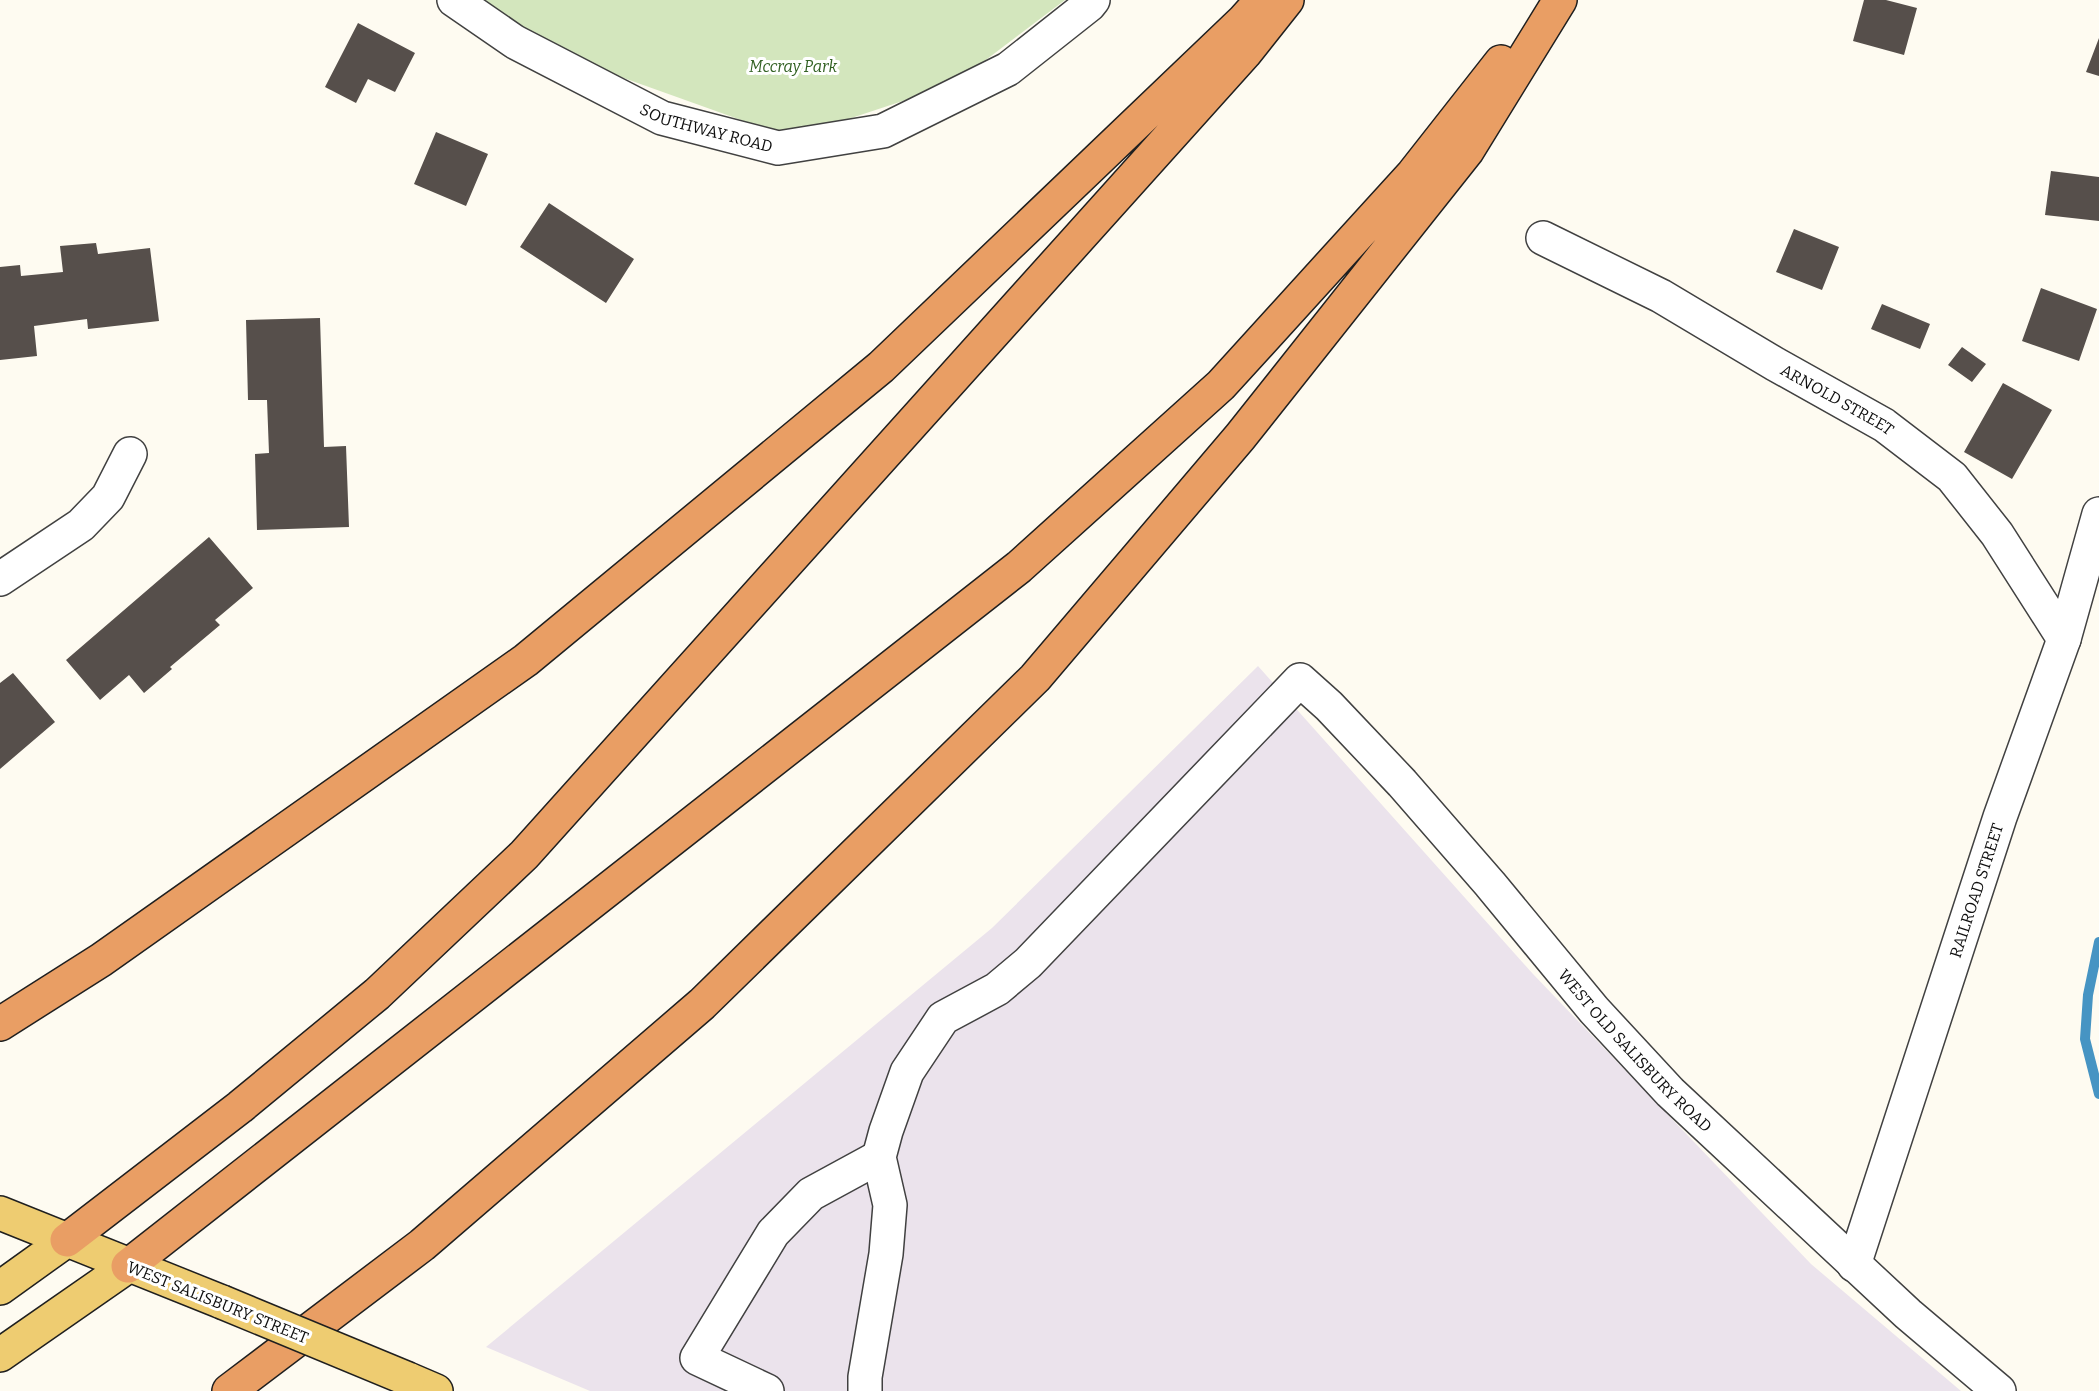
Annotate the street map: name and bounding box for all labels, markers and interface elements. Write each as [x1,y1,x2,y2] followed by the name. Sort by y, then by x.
[749,57,837,76] park label: Mccray Park
[637,99,775,156] street label: SOUTHWAY ROAD
[1777,360,1898,439] street label: ARNOLD STREET
[1946,821,2007,960] street label: RAILROAD STREET
[1554,966,1716,1136] street label: WEST OLD SALISBURY ROAD
[125,1257,311,1347] street label: WEST SALISBURY STREET

